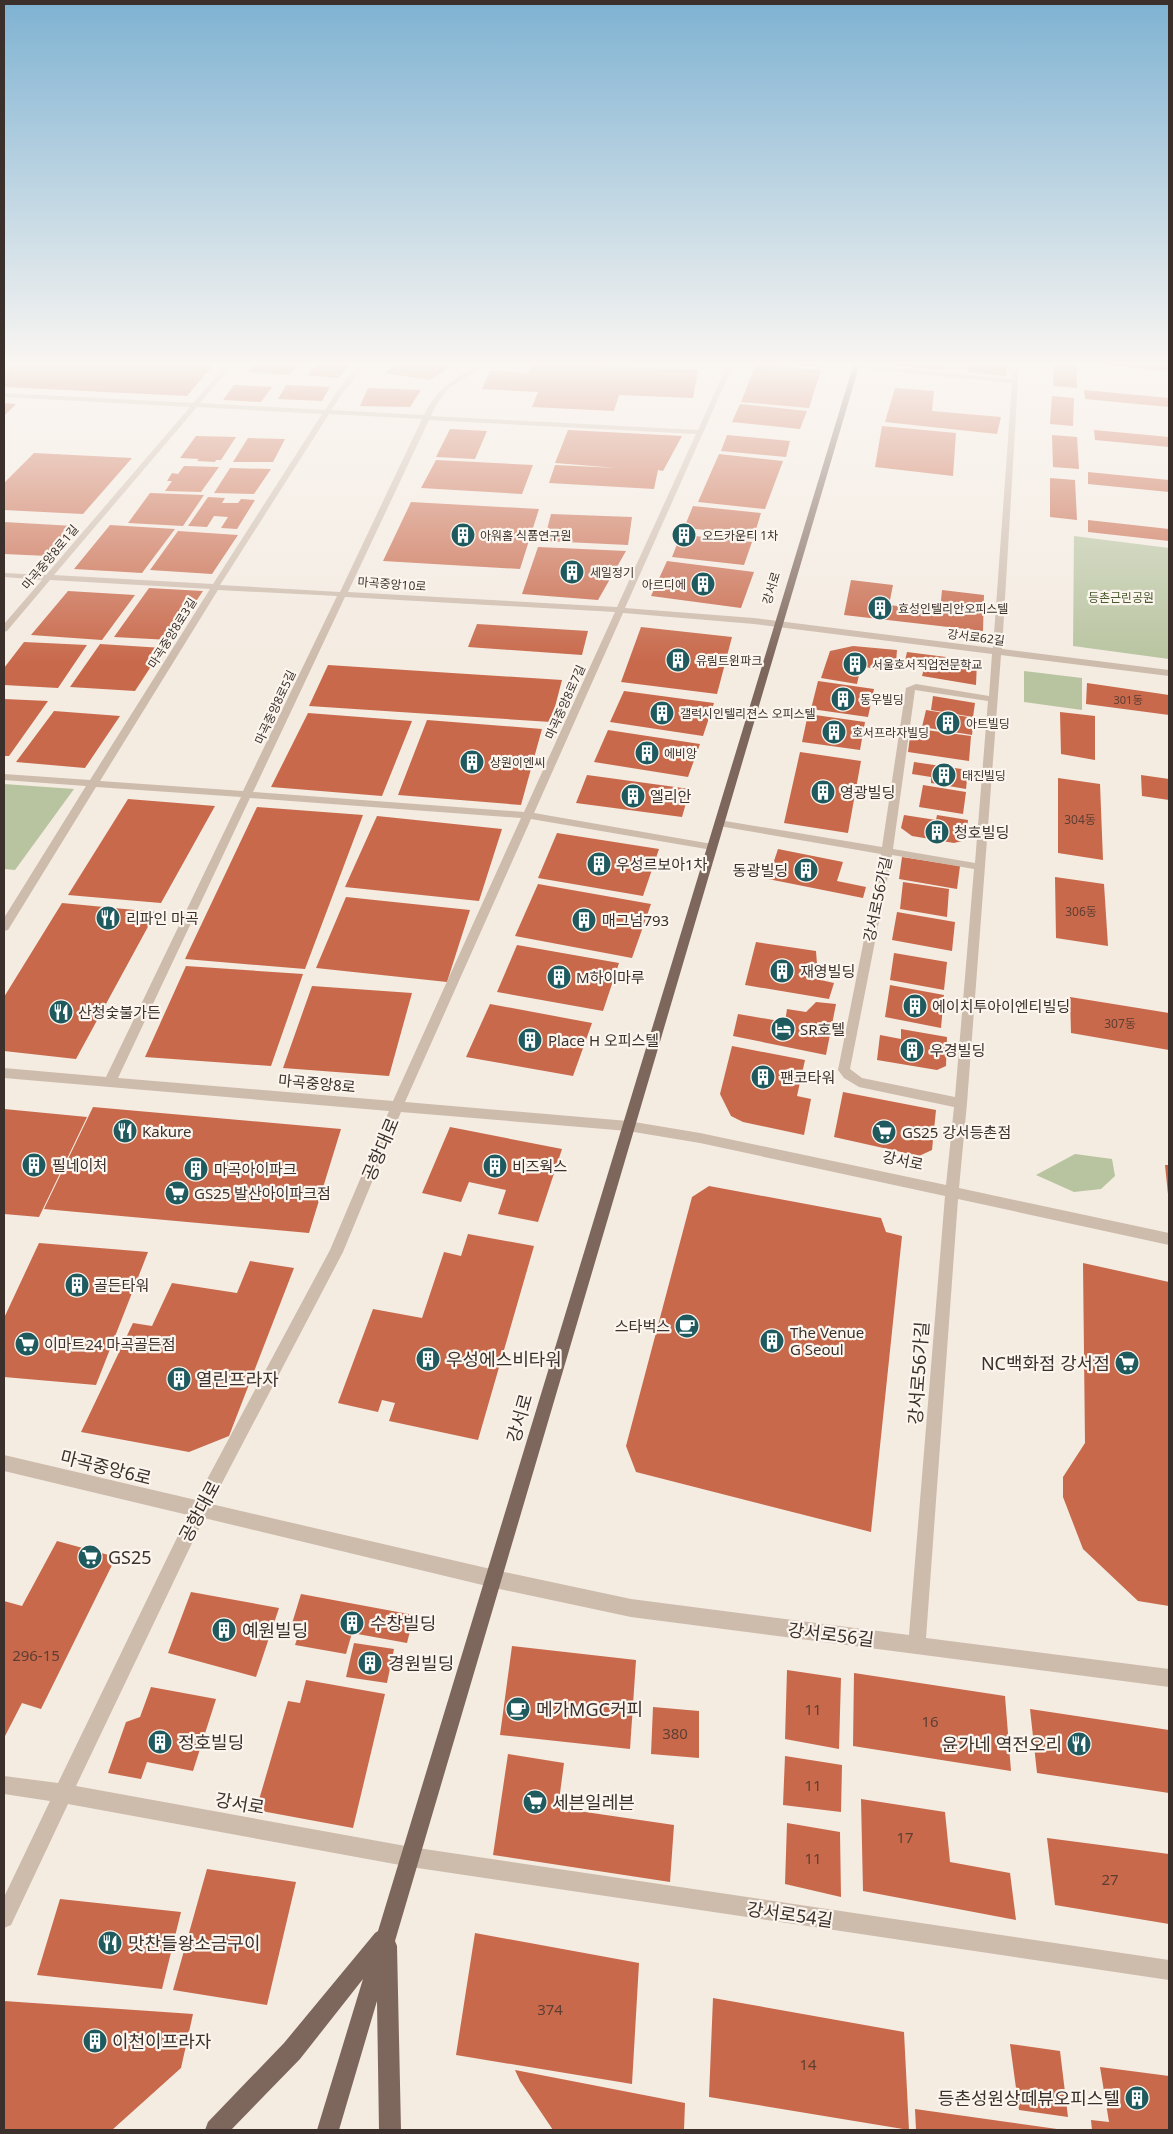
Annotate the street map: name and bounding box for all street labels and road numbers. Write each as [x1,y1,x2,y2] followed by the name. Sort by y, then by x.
[18,521,82,593] street label: 마곡중앙8로1길
[758,570,784,606] street label: 강서로
[357,573,427,595] street label: 마곡중앙10로
[144,595,200,671] street label: 마곡중앙8로3길
[946,625,1006,649] street label: 강서로62길
[541,662,589,742] street label: 마곡중앙8로7길
[250,667,300,747] street label: 마곡중앙8로5길
[858,855,896,943] street label: 강서로56가길
[277,1070,357,1096] street label: 마곡중앙8로
[356,1114,404,1184] street label: 공항대로
[881,1146,925,1174] street label: 강서로
[902,1321,934,1425] street label: 강서로56가길
[501,1391,537,1445] street label: 강서로
[58,1444,154,1490] street label: 마곡중앙6로
[173,1476,225,1546] street label: 공항대로
[786,1617,876,1651] street label: 강서로56길
[213,1787,267,1819] street label: 강서로
[745,1896,835,1932] street label: 강서로54길

